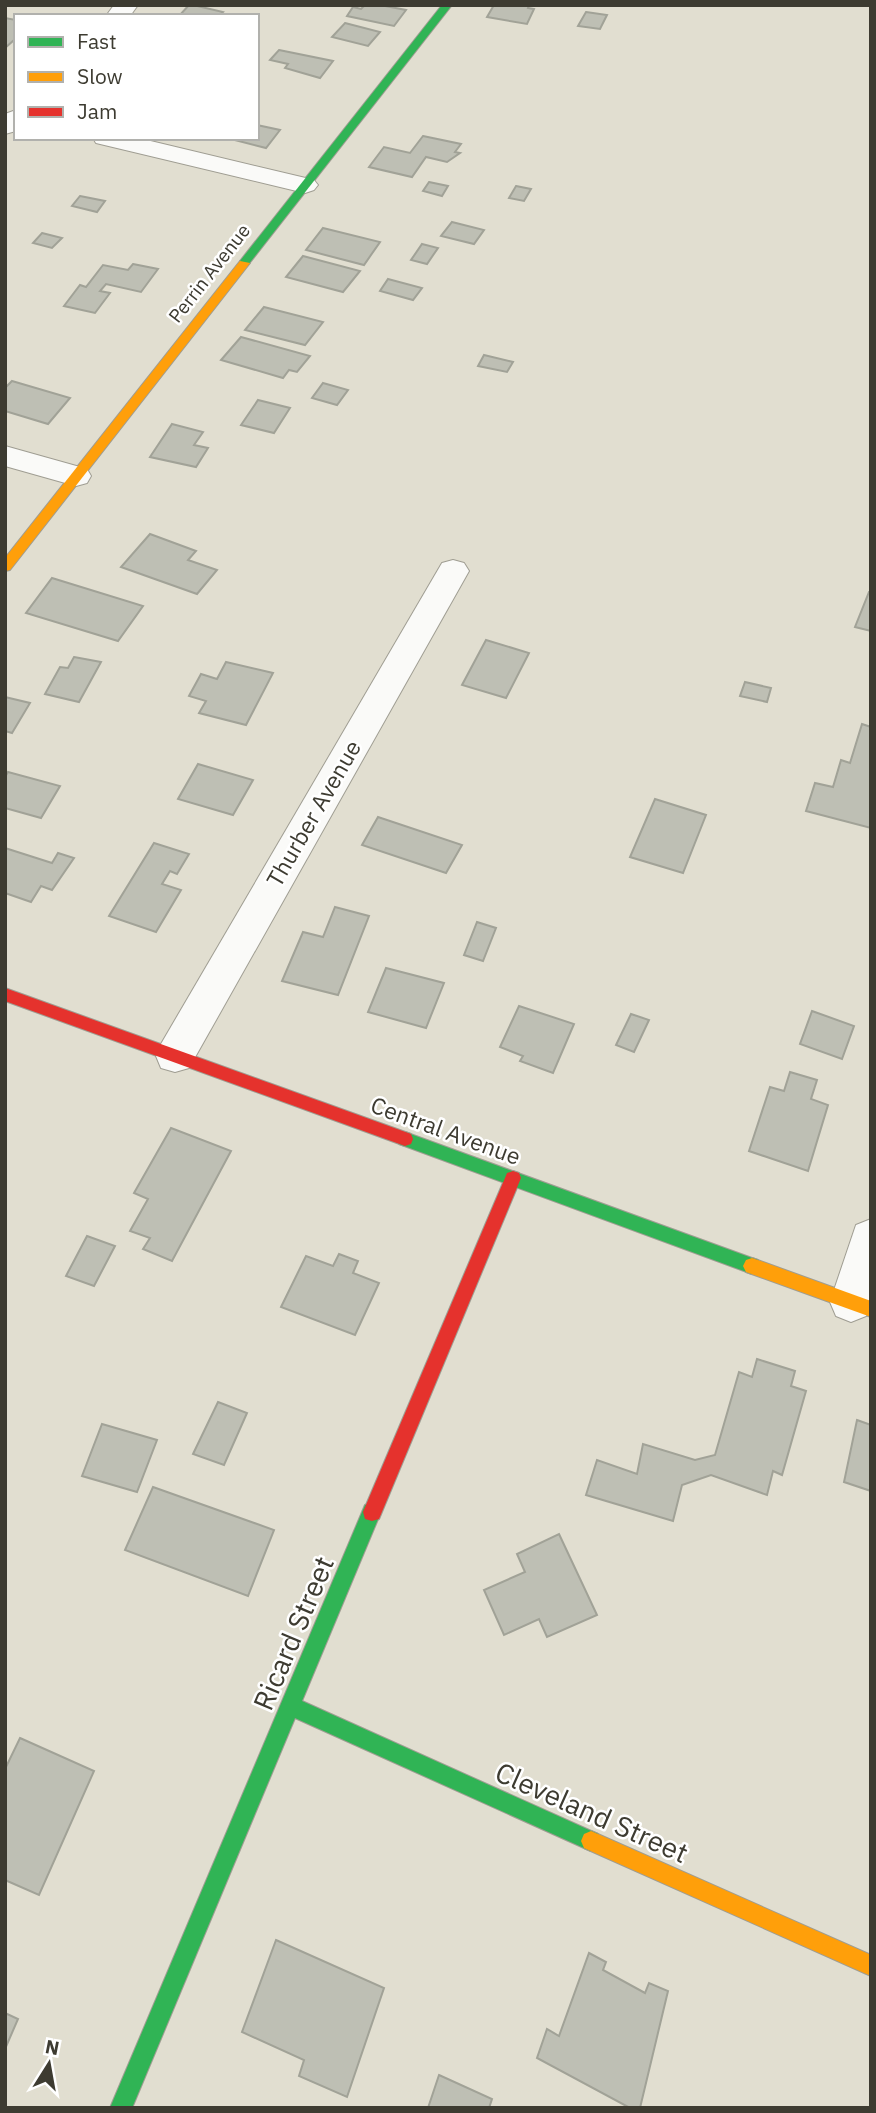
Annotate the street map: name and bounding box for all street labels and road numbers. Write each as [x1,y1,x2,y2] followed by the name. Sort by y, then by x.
[163,219,255,327] street label: Perrin Avenue
[259,734,367,892] street label: Thurber Avenue
[367,1089,525,1171] street label: Central Avenue
[244,1550,342,1716] street label: Ricard Street
[490,1753,694,1871] street label: Cleveland Street

